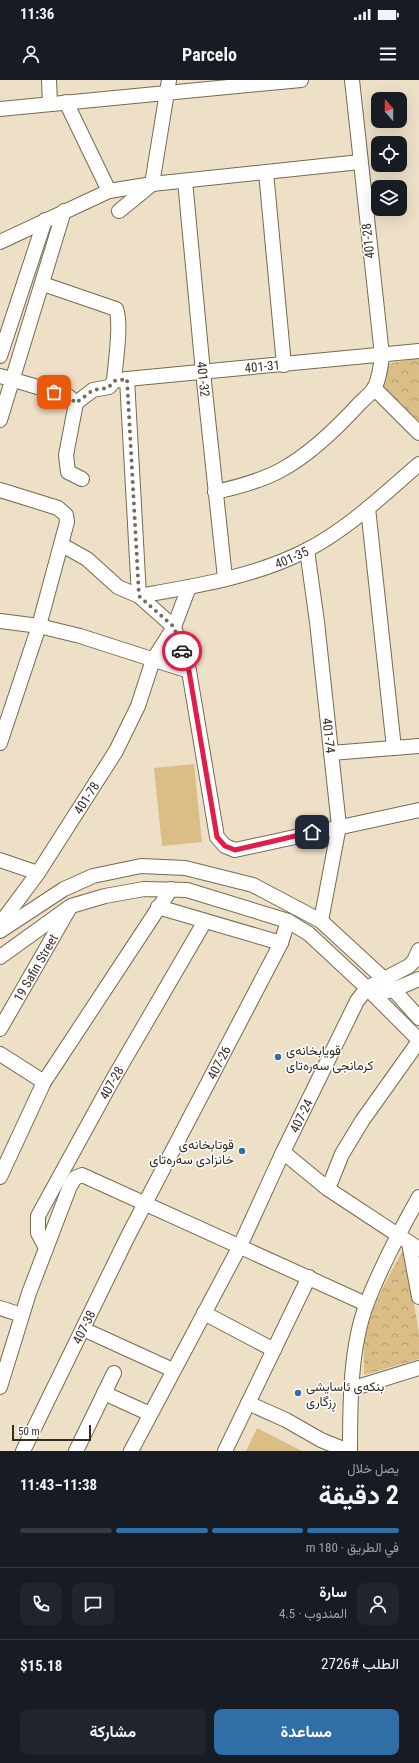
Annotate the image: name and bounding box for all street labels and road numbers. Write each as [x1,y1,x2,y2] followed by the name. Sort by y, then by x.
[359,223,377,259] street label: 401-28
[244,357,281,375] street label: 401-31
[195,361,213,397] street label: 401-32
[272,543,311,571] street label: 401-35
[320,717,339,755] street label: 401-74
[70,779,102,817] street label: 401-78
[10,931,61,1004] street label: 19 Safin Street
[204,1043,233,1082] street label: 407-26
[96,1064,126,1102] street label: 407-28
[286,1096,316,1135] street label: 407-24
[69,1308,98,1346] street label: 407-38

